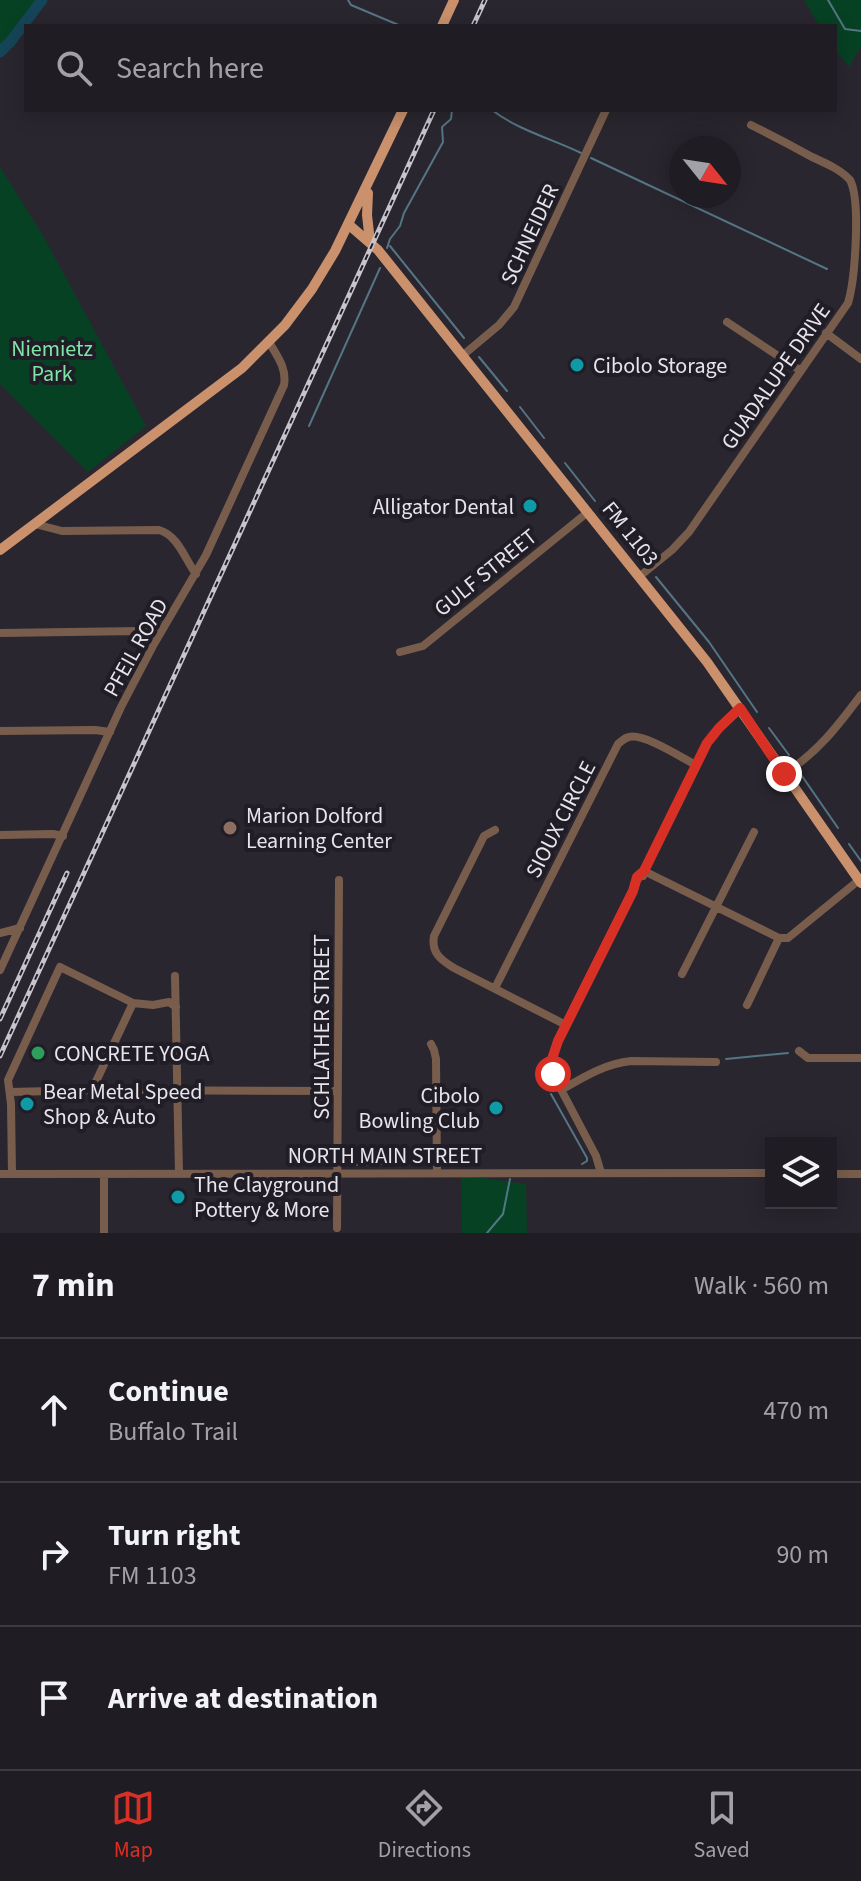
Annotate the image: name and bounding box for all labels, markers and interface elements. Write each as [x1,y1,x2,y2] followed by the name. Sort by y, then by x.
[24,24,837,112] search box
[52,46,96,90] icon: search
[116,47,264,90] text: Search here
[669,136,741,208] north arrow
[493,179,567,290] street label: SCHNEIDER
[713,297,838,456] street label: GUADALUPE DRIVE
[11,333,93,390] park label: Niemietz Park
[593,350,727,382] place label: Cibolo Storage
[568,356,586,374] marker: Cibolo Storage
[373,491,514,523] place label: Alligator Dental
[594,494,666,573] street label: FM 1103
[521,497,539,515] marker: Alligator Dental
[427,521,544,624] street label: GULF STREET
[96,592,176,703] street label: PFEIL ROAD
[518,755,604,884] street label: SIOUX CIRCLE
[766,756,802,792] route end
[246,800,392,857] place label: Marion Dolford Learning Center
[221,819,239,837] marker: Marion Dolford Learning Center
[306,934,338,1120] street label: SCHLATHER STREET
[54,1038,210,1070] place label: CONCRETE YOGA
[29,1044,47,1062] marker: CONCRETE YOGA
[535,1056,571,1092] route start
[43,1076,202,1133] place label: Bear Metal Speed Shop & Auto
[359,1080,480,1137] place label: Cibolo Bowling Club
[18,1095,36,1113] marker: Bear Metal Speed Shop & Auto
[487,1099,505,1117] marker: Cibolo Bowling Club
[765,1137,837,1209] map controls
[765,1137,837,1209] button: layers
[288,1140,482,1172] street label: NORTH MAIN STREET
[194,1169,339,1226] place label: The Clayground Pottery & More
[169,1188,187,1206] marker: The Clayground Pottery & More
[32,1261,115,1310] text: 7 min
[694,1267,829,1304] text: Walk · 560 m
[108,1370,229,1413] text: Continue
[32,1388,76,1432] icon: ahead
[763,1392,829,1429] text: 470 m
[108,1413,238,1450] text: Buffalo Trail
[108,1514,240,1557] text: Turn right
[32,1532,76,1576] icon: right
[776,1536,829,1573] text: 90 m
[108,1557,197,1594] text: FM 1103
[32,1676,76,1720] icon: arrive
[108,1677,378,1720] text: Arrive at destination
[111,1786,155,1866] tab: Map
[378,1786,471,1866] tab: Directions
[694,1786,750,1866] tab: Saved

